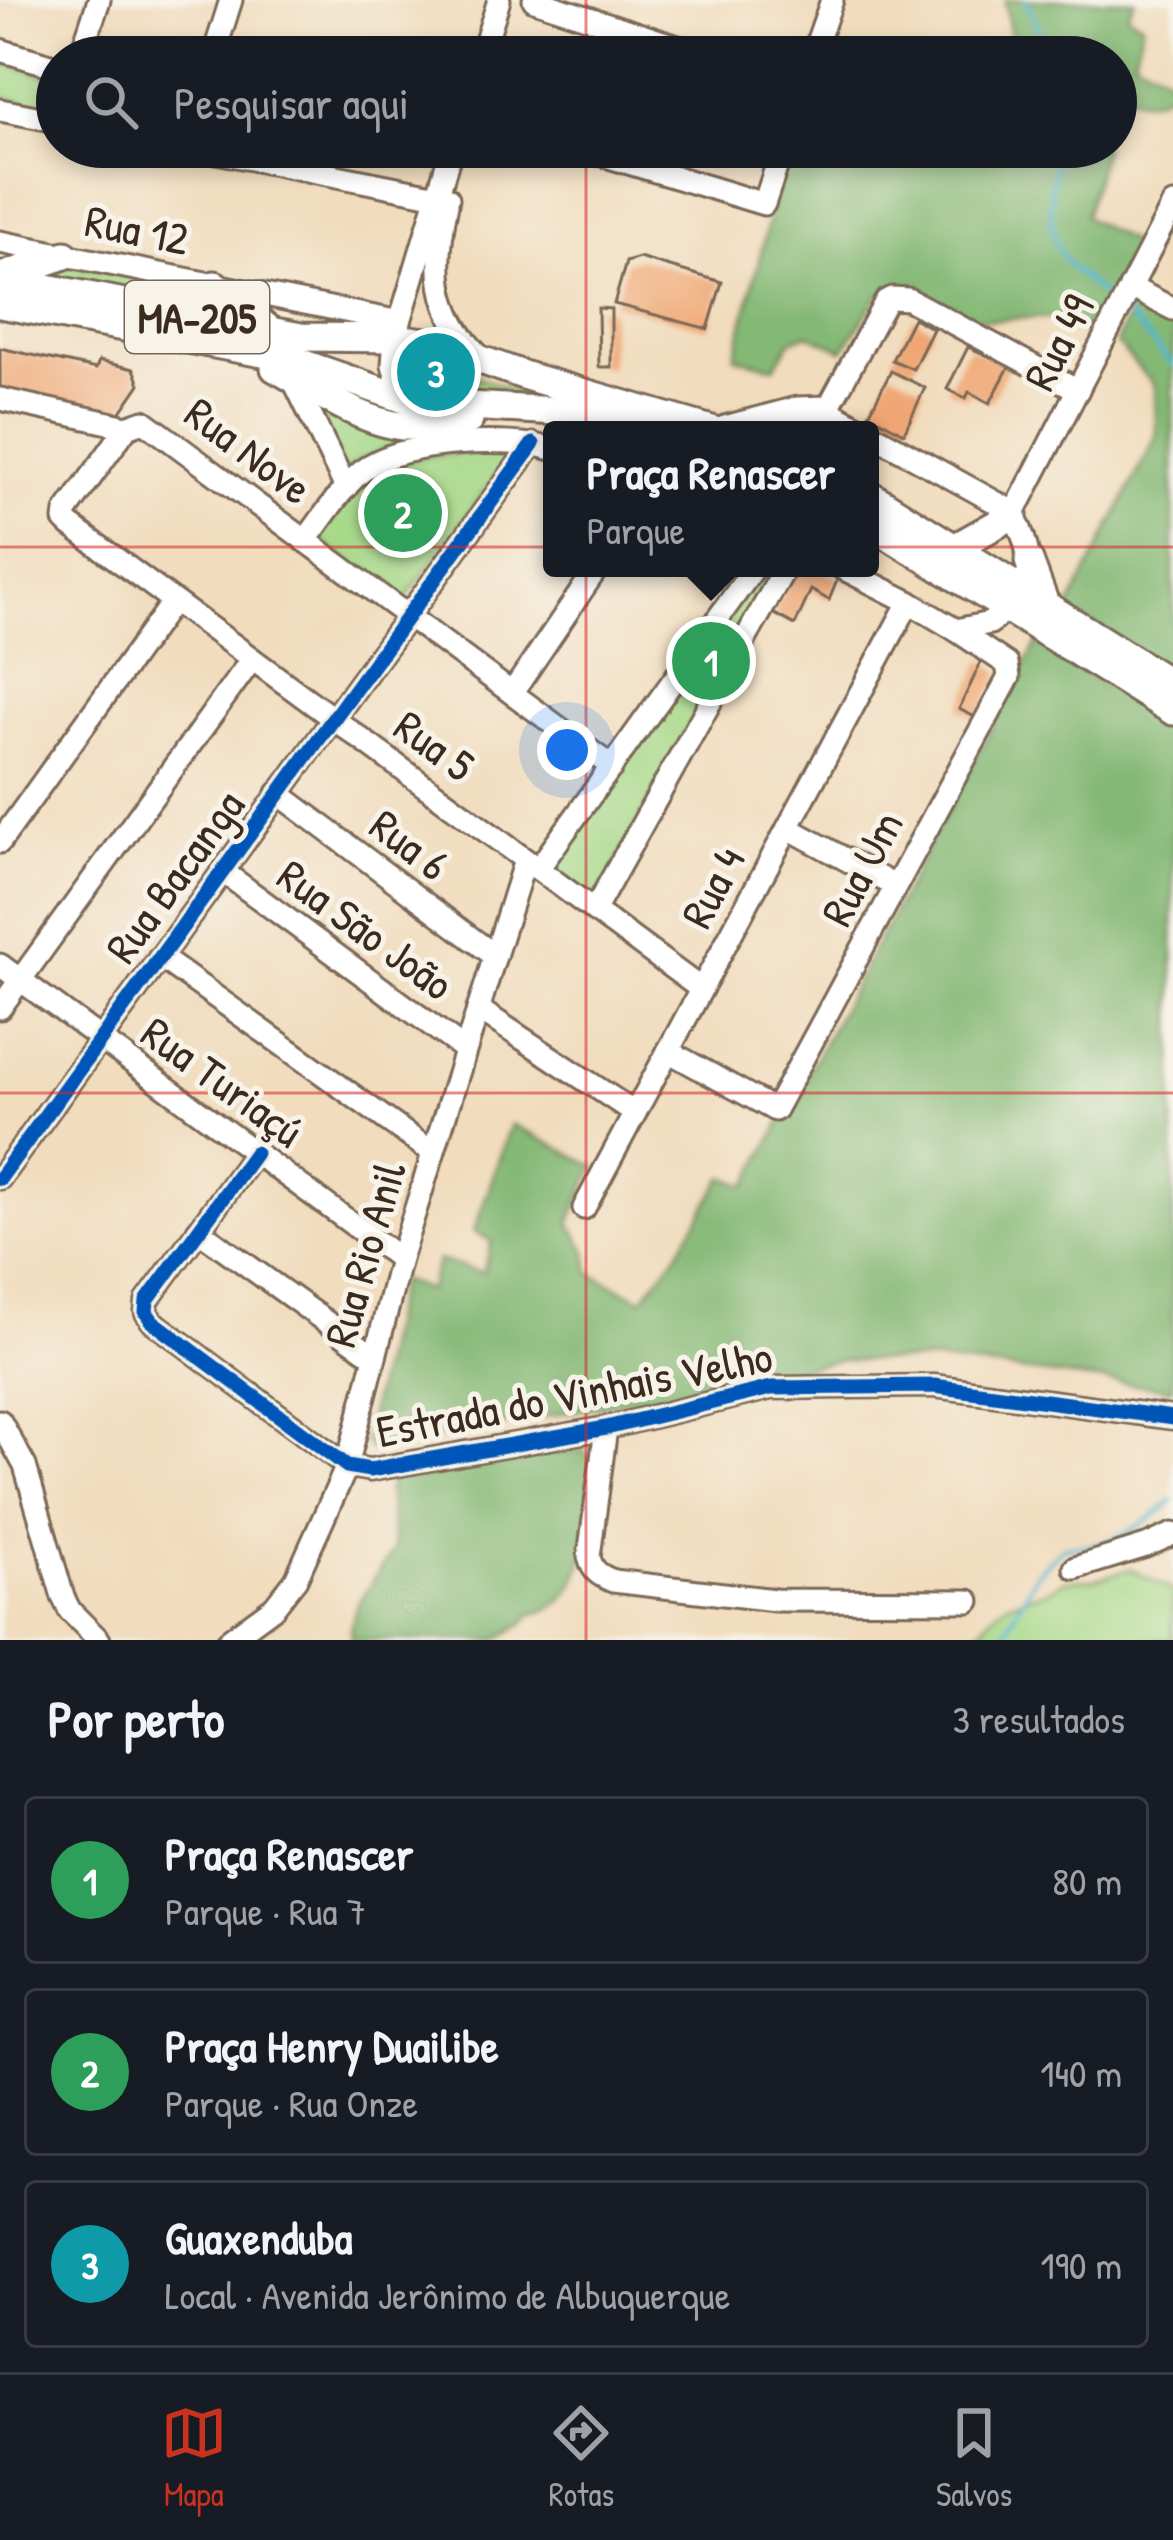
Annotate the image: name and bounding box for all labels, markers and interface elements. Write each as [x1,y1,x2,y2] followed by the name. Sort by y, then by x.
[36,36,1137,168] search box
[78,69,144,135] icon: search
[174,72,409,133] text: Pesquisar aqui
[80,189,194,269] street label: Rua 12
[125,281,269,353] road number: MA-205
[1008,284,1108,400] street label: Rua 49
[397,327,475,417] pin: 3
[173,382,325,518] street label: Rua Nove
[543,421,879,577] popup
[587,442,835,503] text: Praça Renascer
[364,468,442,558] pin: 2
[587,503,685,556] text: Parque
[672,616,750,706] pin: 1
[382,695,488,795] street label: Rua 5
[537,720,597,780] your location
[91,777,257,975] street label: Rua Bacanga
[358,794,462,894] street label: Rua 6
[805,800,917,936] street label: Rua Um
[666,836,758,938] street label: Rua 4
[266,844,466,1014] street label: Rua São João
[130,1002,316,1160] street label: Rua Turiaçú
[309,1154,419,1354] street label: Rua Rio Anil
[371,1325,777,1461] street label: Estrada do Vinhais Velho
[48,1684,224,1753] text: Por perto
[952,1692,1125,1745] text: 3 resultados
[165,1823,413,1884] text: Praça Renascer
[83,1854,97,1907] text: 1
[1052,1854,1122,1907] text: 80 m
[165,1884,366,1937] text: Parque · Rua 7
[165,2015,499,2076] text: Praça Henry Duailibe
[81,2046,99,2099] text: 2
[1040,2046,1122,2099] text: 140 m
[165,2076,418,2129] text: Parque · Rua Onze
[165,2207,352,2268] text: Guaxenduba
[81,2238,99,2291] text: 3
[1041,2238,1122,2291] text: 190 m
[165,2268,730,2321] text: Local · Avenida Jerônimo de Albuquerque
[161,2400,227,2516] tab: Mapa
[548,2400,614,2516] tab: Rotas
[936,2400,1012,2516] tab: Salvos

